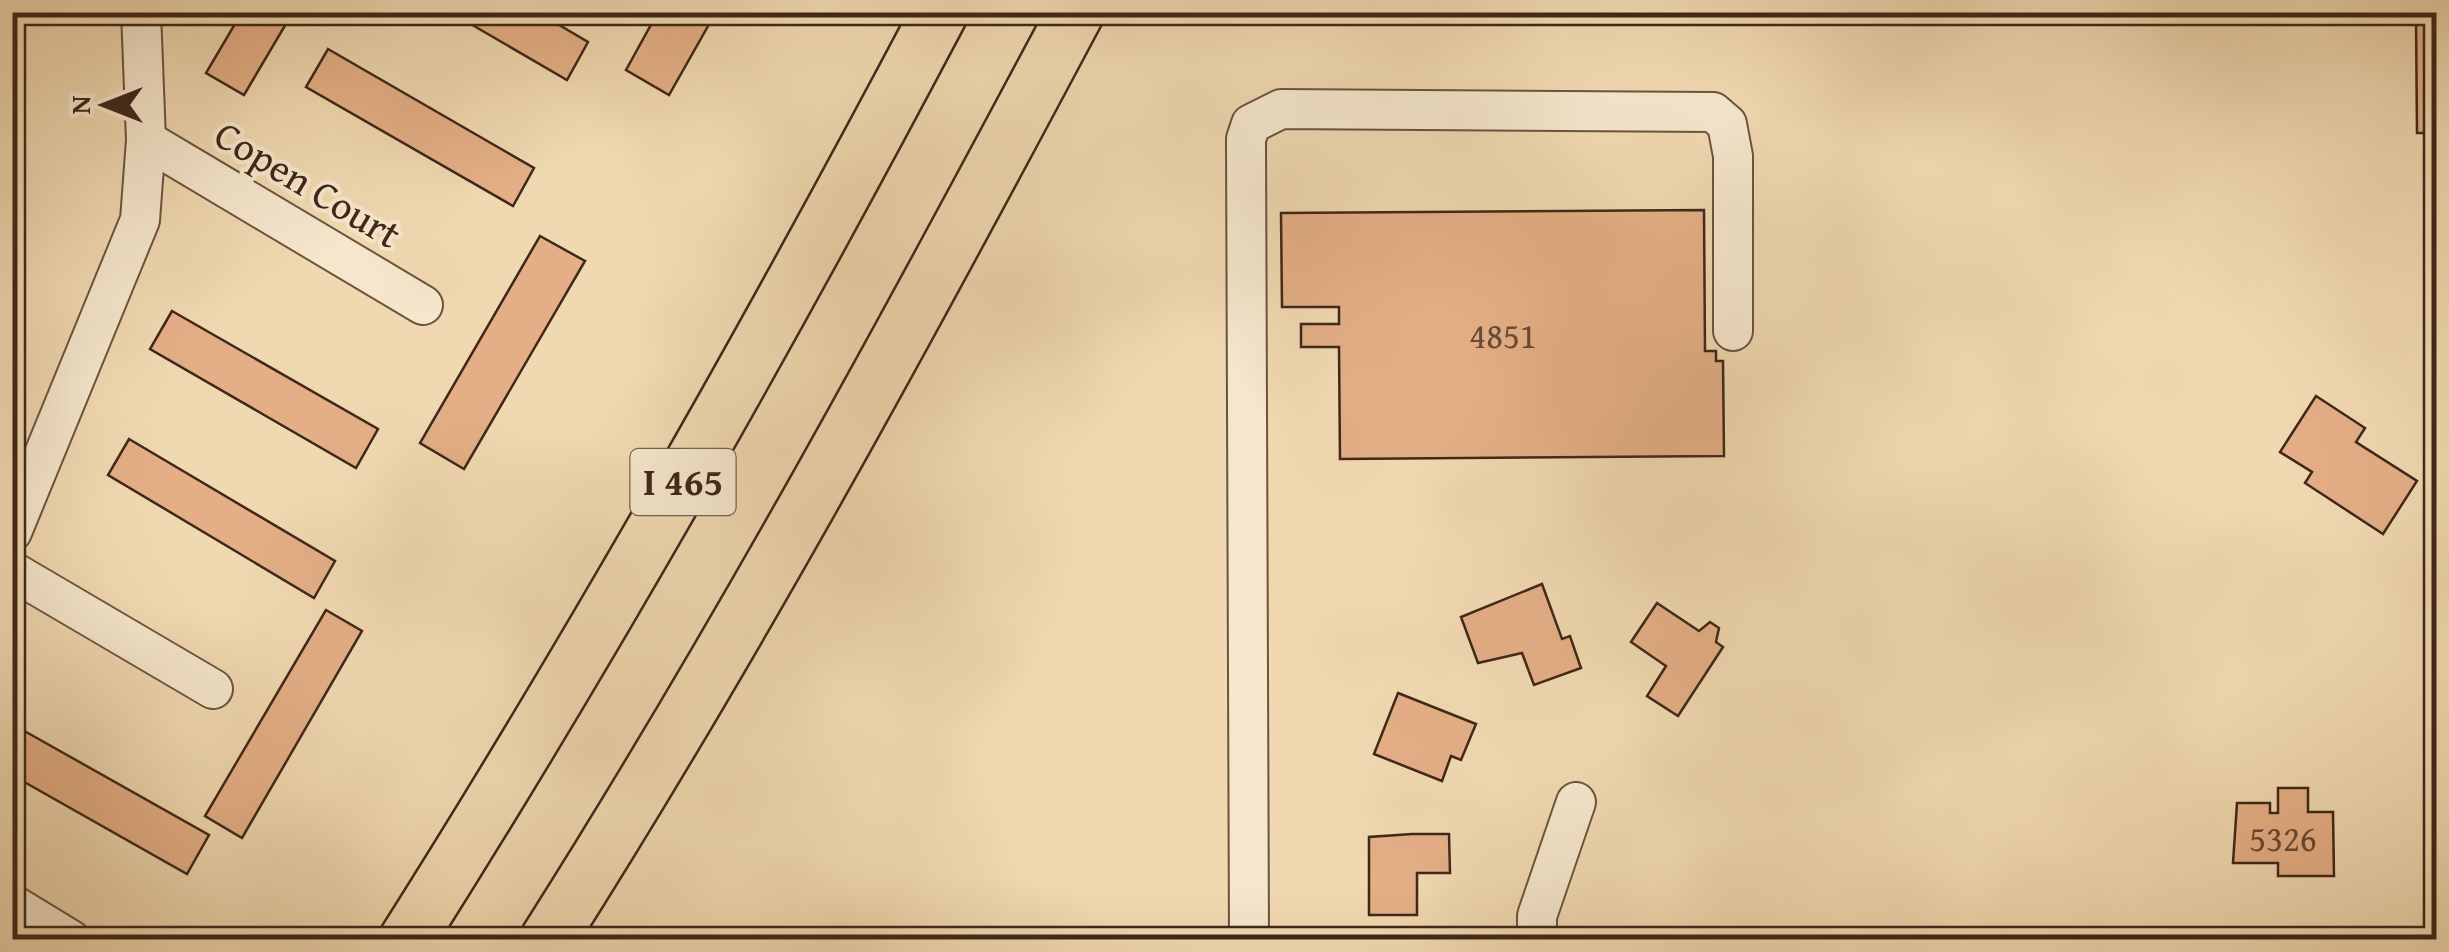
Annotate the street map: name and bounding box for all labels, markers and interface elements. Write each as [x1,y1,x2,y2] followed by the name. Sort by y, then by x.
[55,55,155,155] north arrow
[59,95,100,114] text: N
[204,105,413,262] street label: Copen Court
[1469,310,1537,361] house number: 4851
[630,449,736,515] road number: I 465
[2249,813,2317,864] house number: 5326

